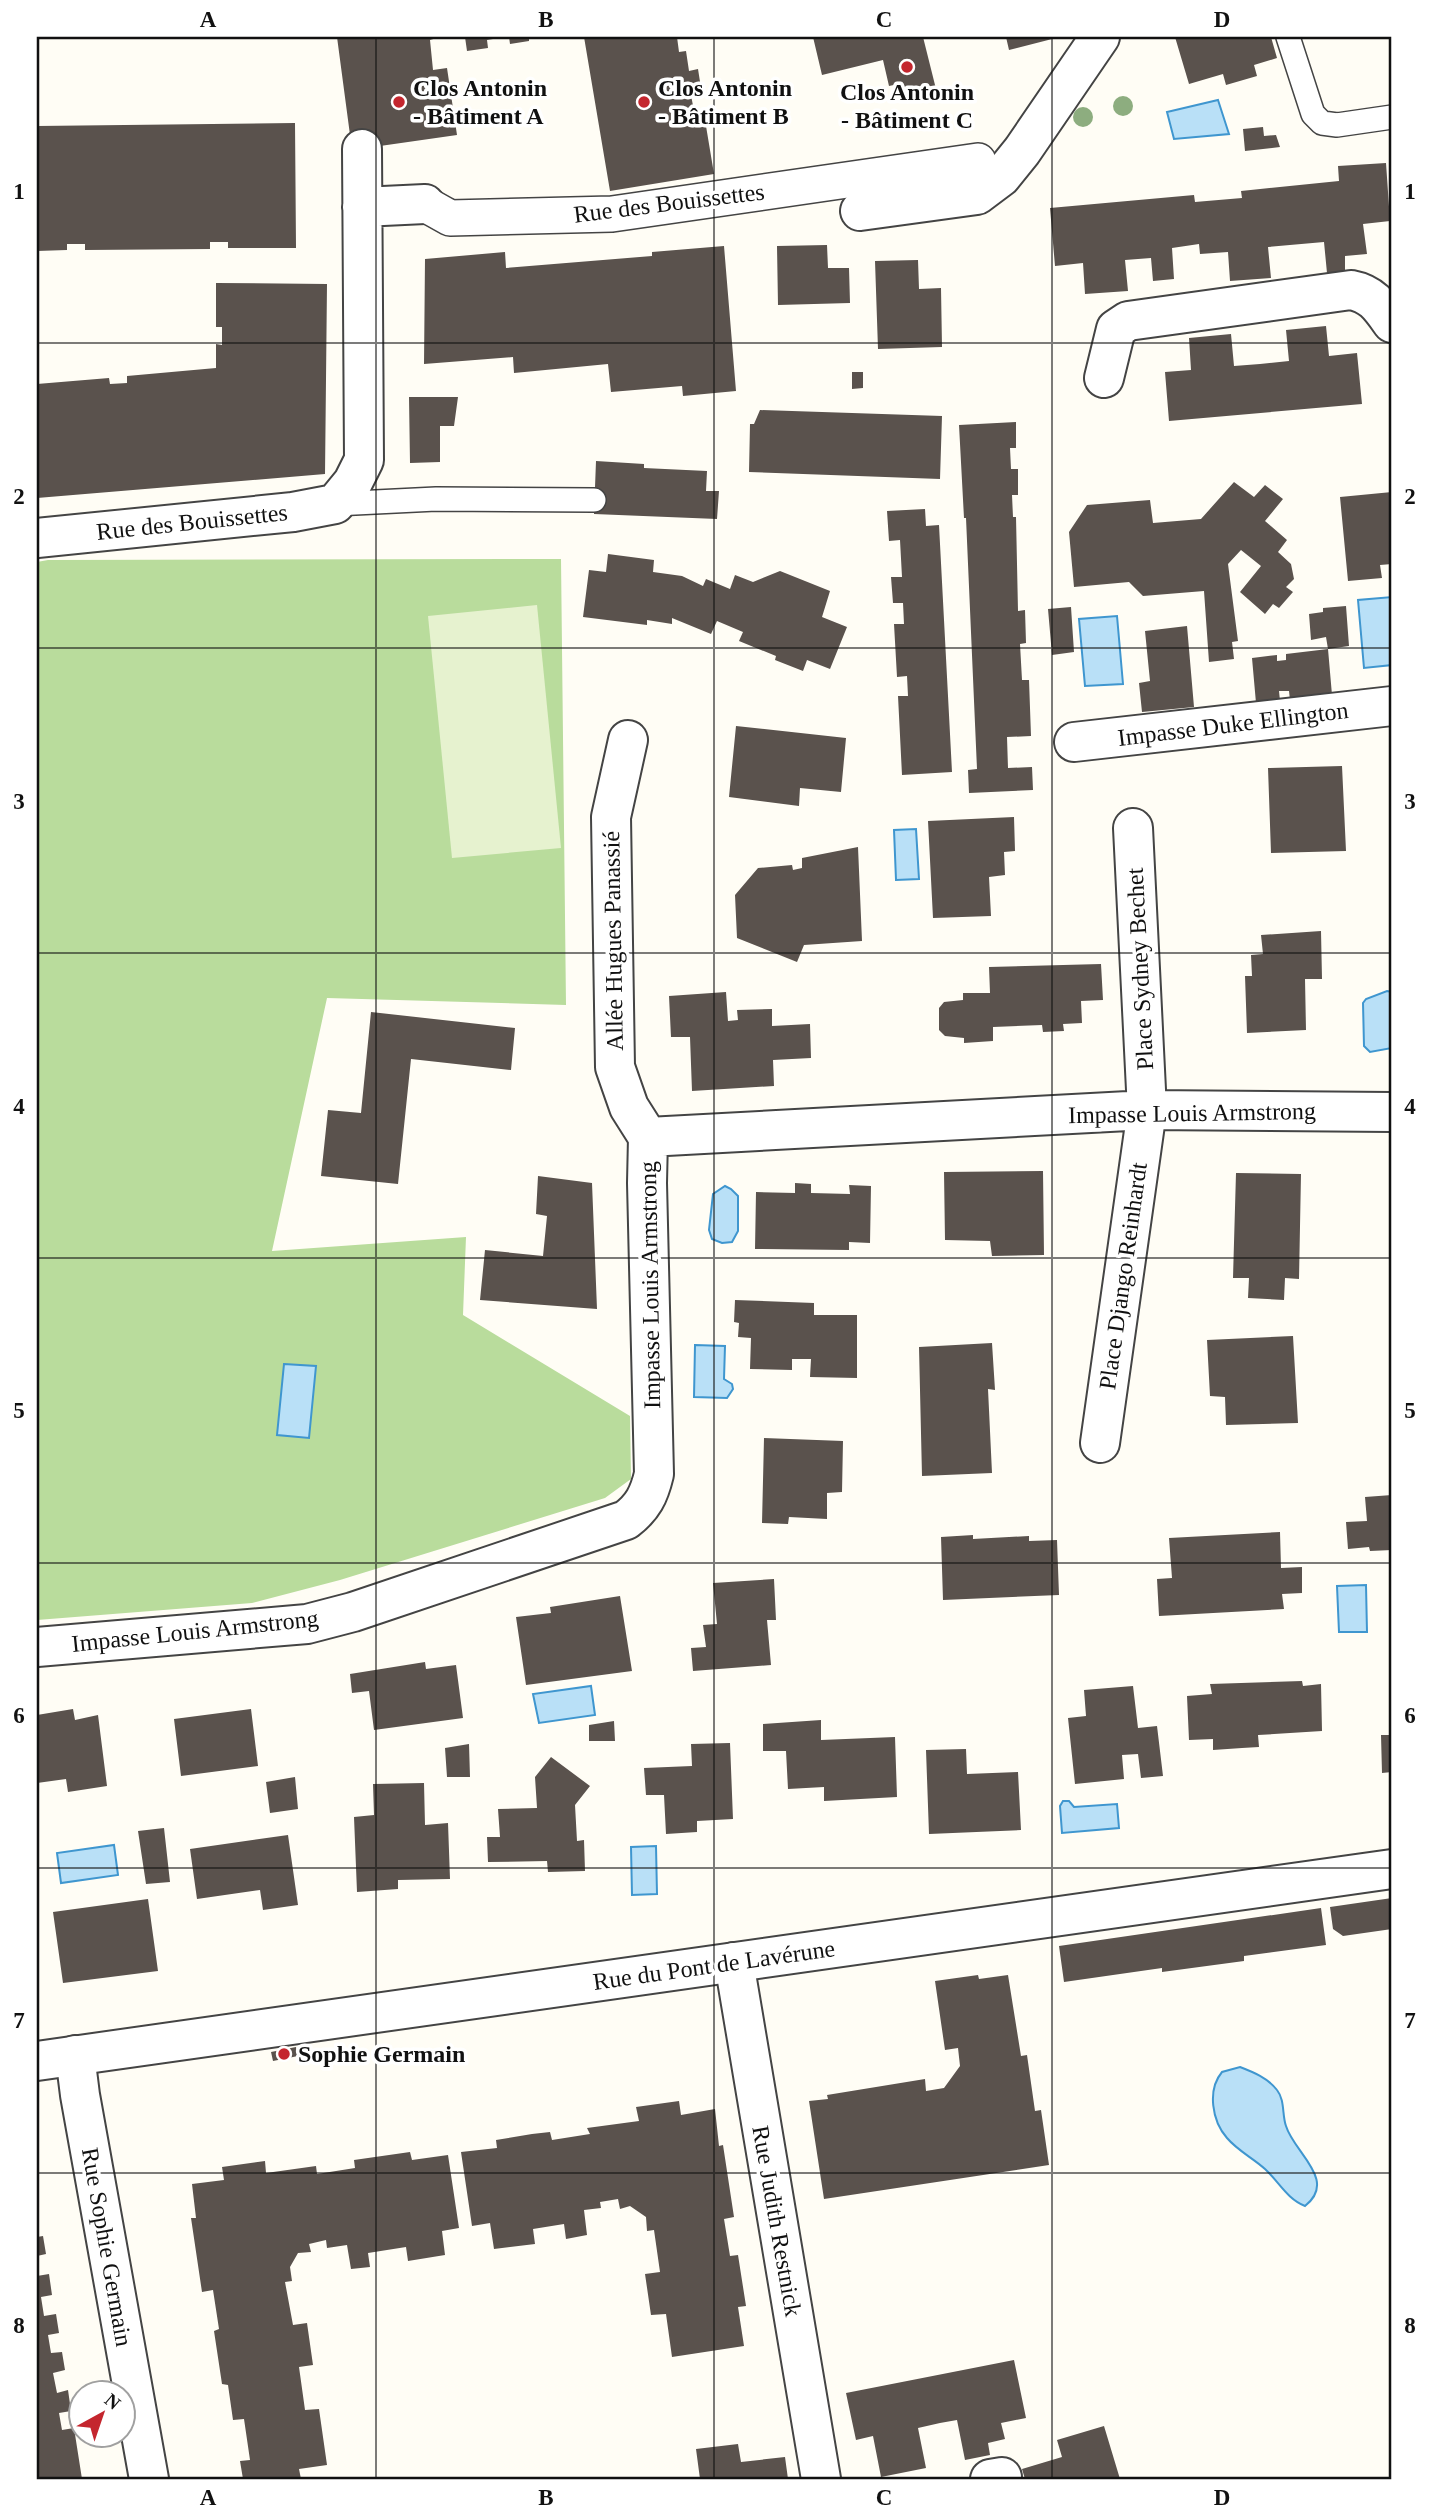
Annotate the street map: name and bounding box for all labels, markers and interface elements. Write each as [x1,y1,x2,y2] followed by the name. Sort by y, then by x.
[200,7,217,32] text: A
[538,7,554,32] text: B
[876,7,892,32] text: C
[1214,7,1230,32] text: D
[899,59,915,75] marker: Clos Antonin - Bâtiment C
[413,75,547,129] place label: Clos Antonin - Bâtiment A
[658,75,792,129] place label: Clos Antonin - Bâtiment B
[840,79,974,133] place label: Clos Antonin - Bâtiment C
[391,94,407,110] marker: Clos Antonin - Bâtiment A
[636,94,652,110] marker: Clos Antonin - Bâtiment B
[572,178,766,228] street label: Rue des Bouissettes
[13,179,25,204] text: 1
[1404,179,1416,204] text: 1
[13,484,25,509] text: 2
[1404,484,1416,509] text: 2
[95,499,289,545] street label: Rue des Bouissettes
[1116,697,1350,751] street label: Impasse Duke Ellington
[13,789,25,814] text: 3
[1404,789,1416,814] text: 3
[598,831,628,1051] street label: Allée Hugues Panassié
[1122,867,1158,1071] street label: Place Sydney Bechet
[13,1094,25,1119] text: 4
[1404,1094,1416,1119] text: 4
[1068,1098,1316,1128] street label: Impasse Louis Armstrong
[1094,1160,1152,1391] street label: Place Django Reinhardt
[635,1161,665,1409] street label: Impasse Louis Armstrong
[13,1398,25,1423] text: 5
[1404,1398,1416,1423] text: 5
[70,1605,320,1657] street label: Impasse Louis Armstrong
[13,1703,25,1728] text: 6
[1404,1703,1416,1728] text: 6
[591,1935,837,1995] street label: Rue du Pont de Lavérune
[13,2008,25,2033] text: 7
[1404,2008,1416,2033] text: 7
[298,2041,465,2067] place label: Sophie Germain
[276,2046,292,2062] marker: Sophie Germain
[747,2124,807,2318] street label: Rue Judith Restnick
[77,2146,137,2348] street label: Rue Sophie Germain
[13,2313,25,2338] text: 8
[1404,2313,1416,2338] text: 8
[66,2380,136,2450] north arrow
[101,2389,125,2414] text: N
[200,2485,217,2510] text: A
[538,2485,554,2510] text: B
[876,2485,892,2510] text: C
[1214,2485,1230,2510] text: D

